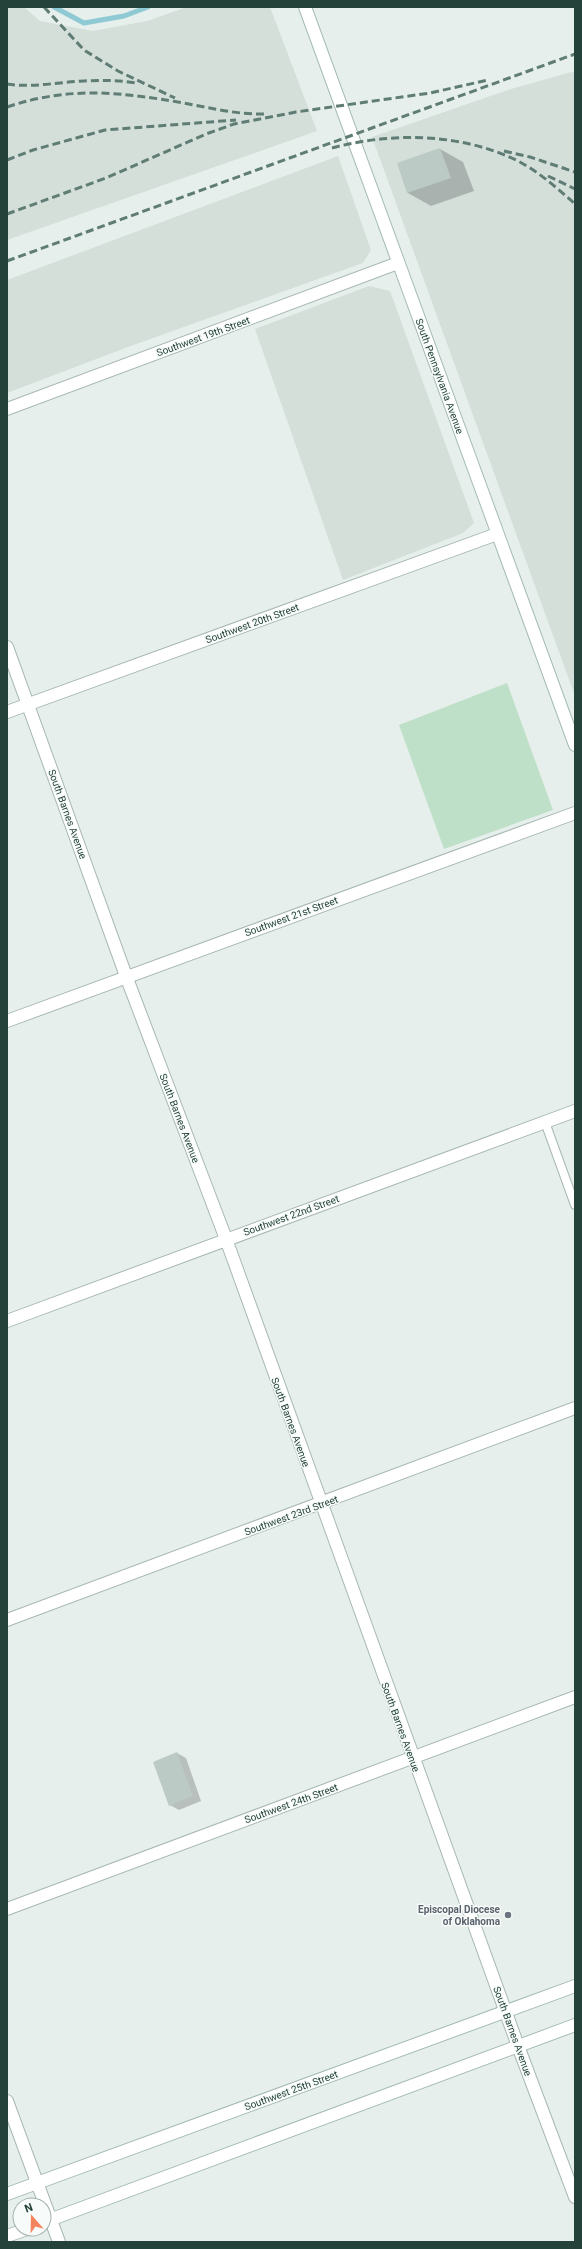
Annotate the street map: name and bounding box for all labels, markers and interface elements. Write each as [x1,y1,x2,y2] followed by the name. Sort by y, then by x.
[155,314,251,358] street label: Southwest 19th Street
[413,317,466,435] street label: South Pennsylvania Avenue
[204,601,300,645] street label: Southwest 20th Street
[46,768,89,861] street label: South Barnes Avenue
[243,895,339,938] street label: Southwest 21st Street
[157,1072,202,1164] street label: South Barnes Avenue
[242,1193,340,1238] street label: Southwest 22nd Street
[269,1376,312,1469] street label: South Barnes Avenue
[243,1493,339,1538] street label: Southwest 23rd Street
[379,1681,422,1774] street label: South Barnes Avenue
[243,1781,339,1825] street label: Southwest 24th Street
[418,1904,501,1927] place label: Episcopal Diocese of Oklahoma
[503,1910,513,1920] marker: Episcopal Diocese of Oklahoma
[491,1985,534,2078] street label: South Barnes Avenue
[243,2068,339,2112] street label: Southwest 25th Street
[12,2197,52,2237] north arrow
[23,2201,35,2216] text: N

